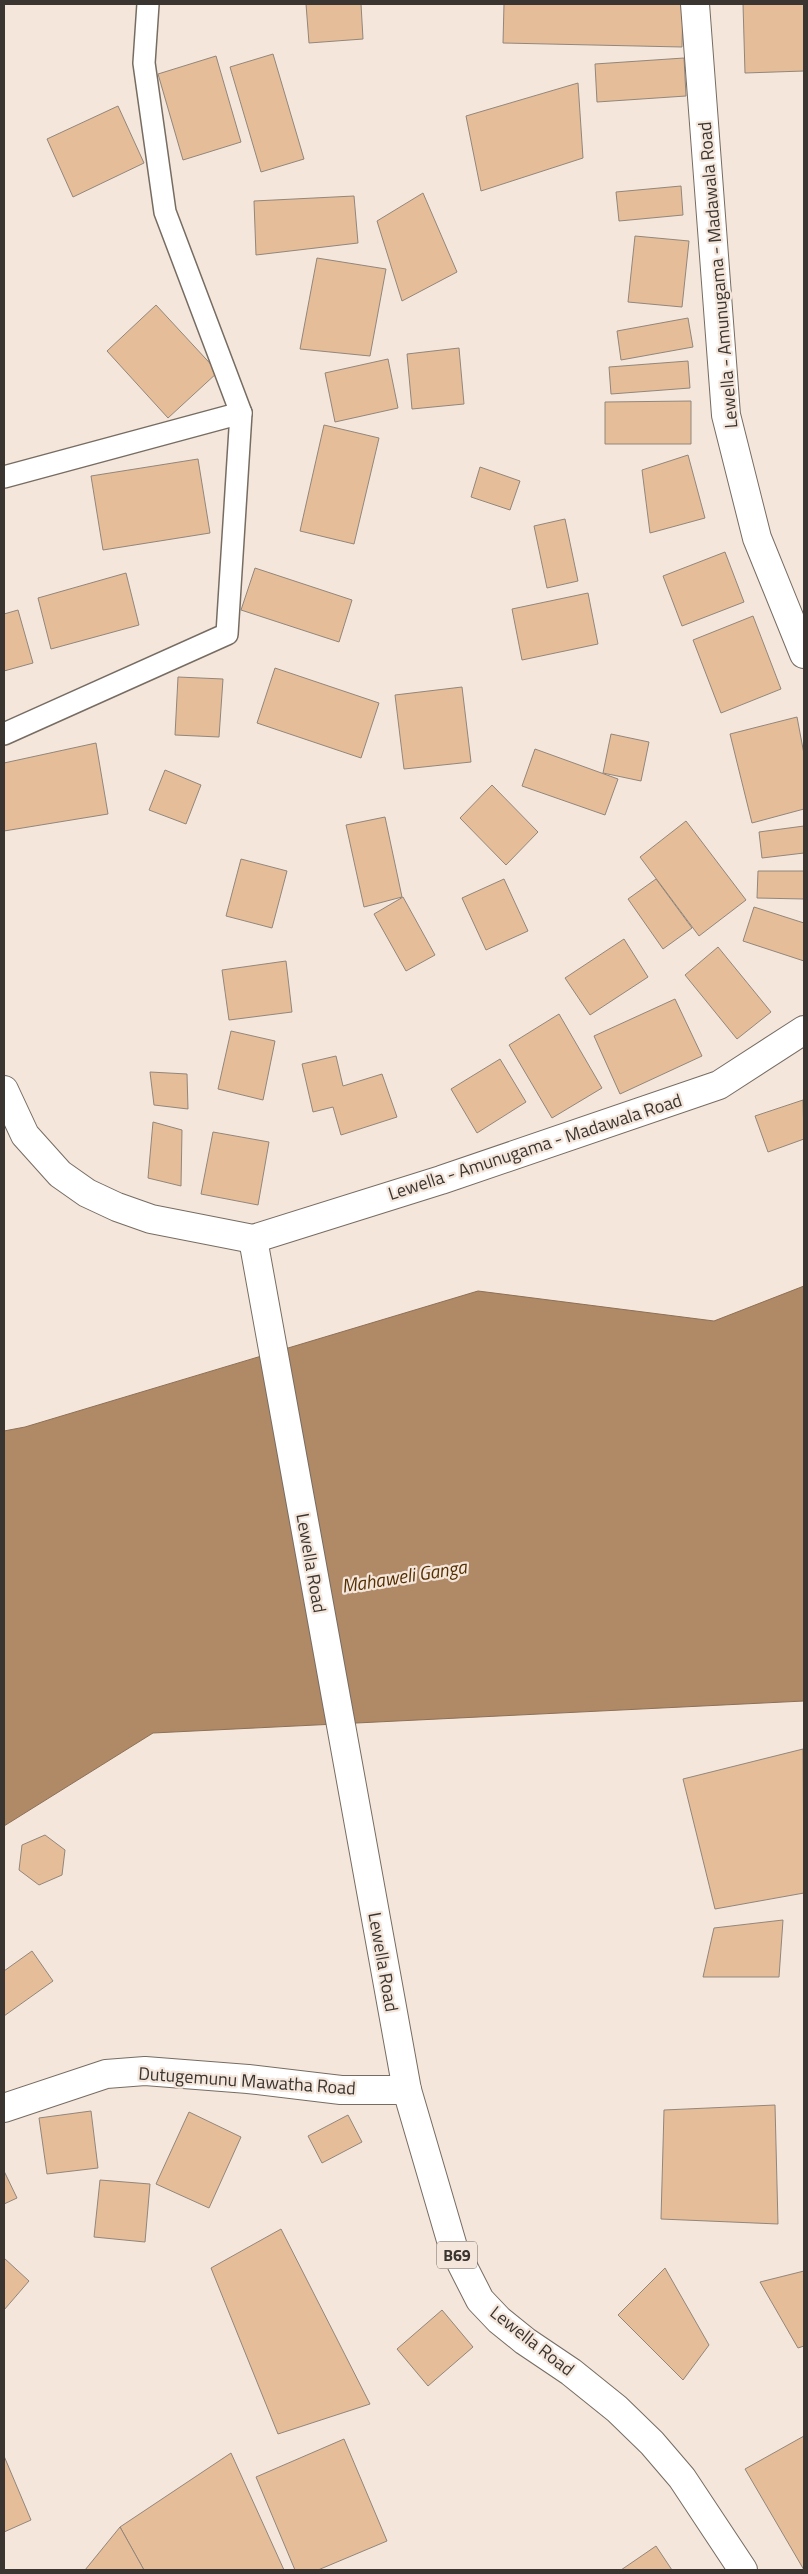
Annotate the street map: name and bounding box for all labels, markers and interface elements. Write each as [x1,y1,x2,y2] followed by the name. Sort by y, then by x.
[691,121,744,429] street label: Lewella - Amunugama - Madawala Road
[384,1086,685,1207] street label: Lewella - Amunugama - Madawala Road
[289,1511,334,1615] street label: Lewella Road
[339,1551,470,1600] water label: Mahaweli Ganga
[361,1910,406,2014] street label: Lewella Road
[137,2059,357,2102] street label: Dutugemunu Mawatha Road
[437,2242,477,2268] road number: B69
[484,2299,580,2382] street label: Lewella Road

